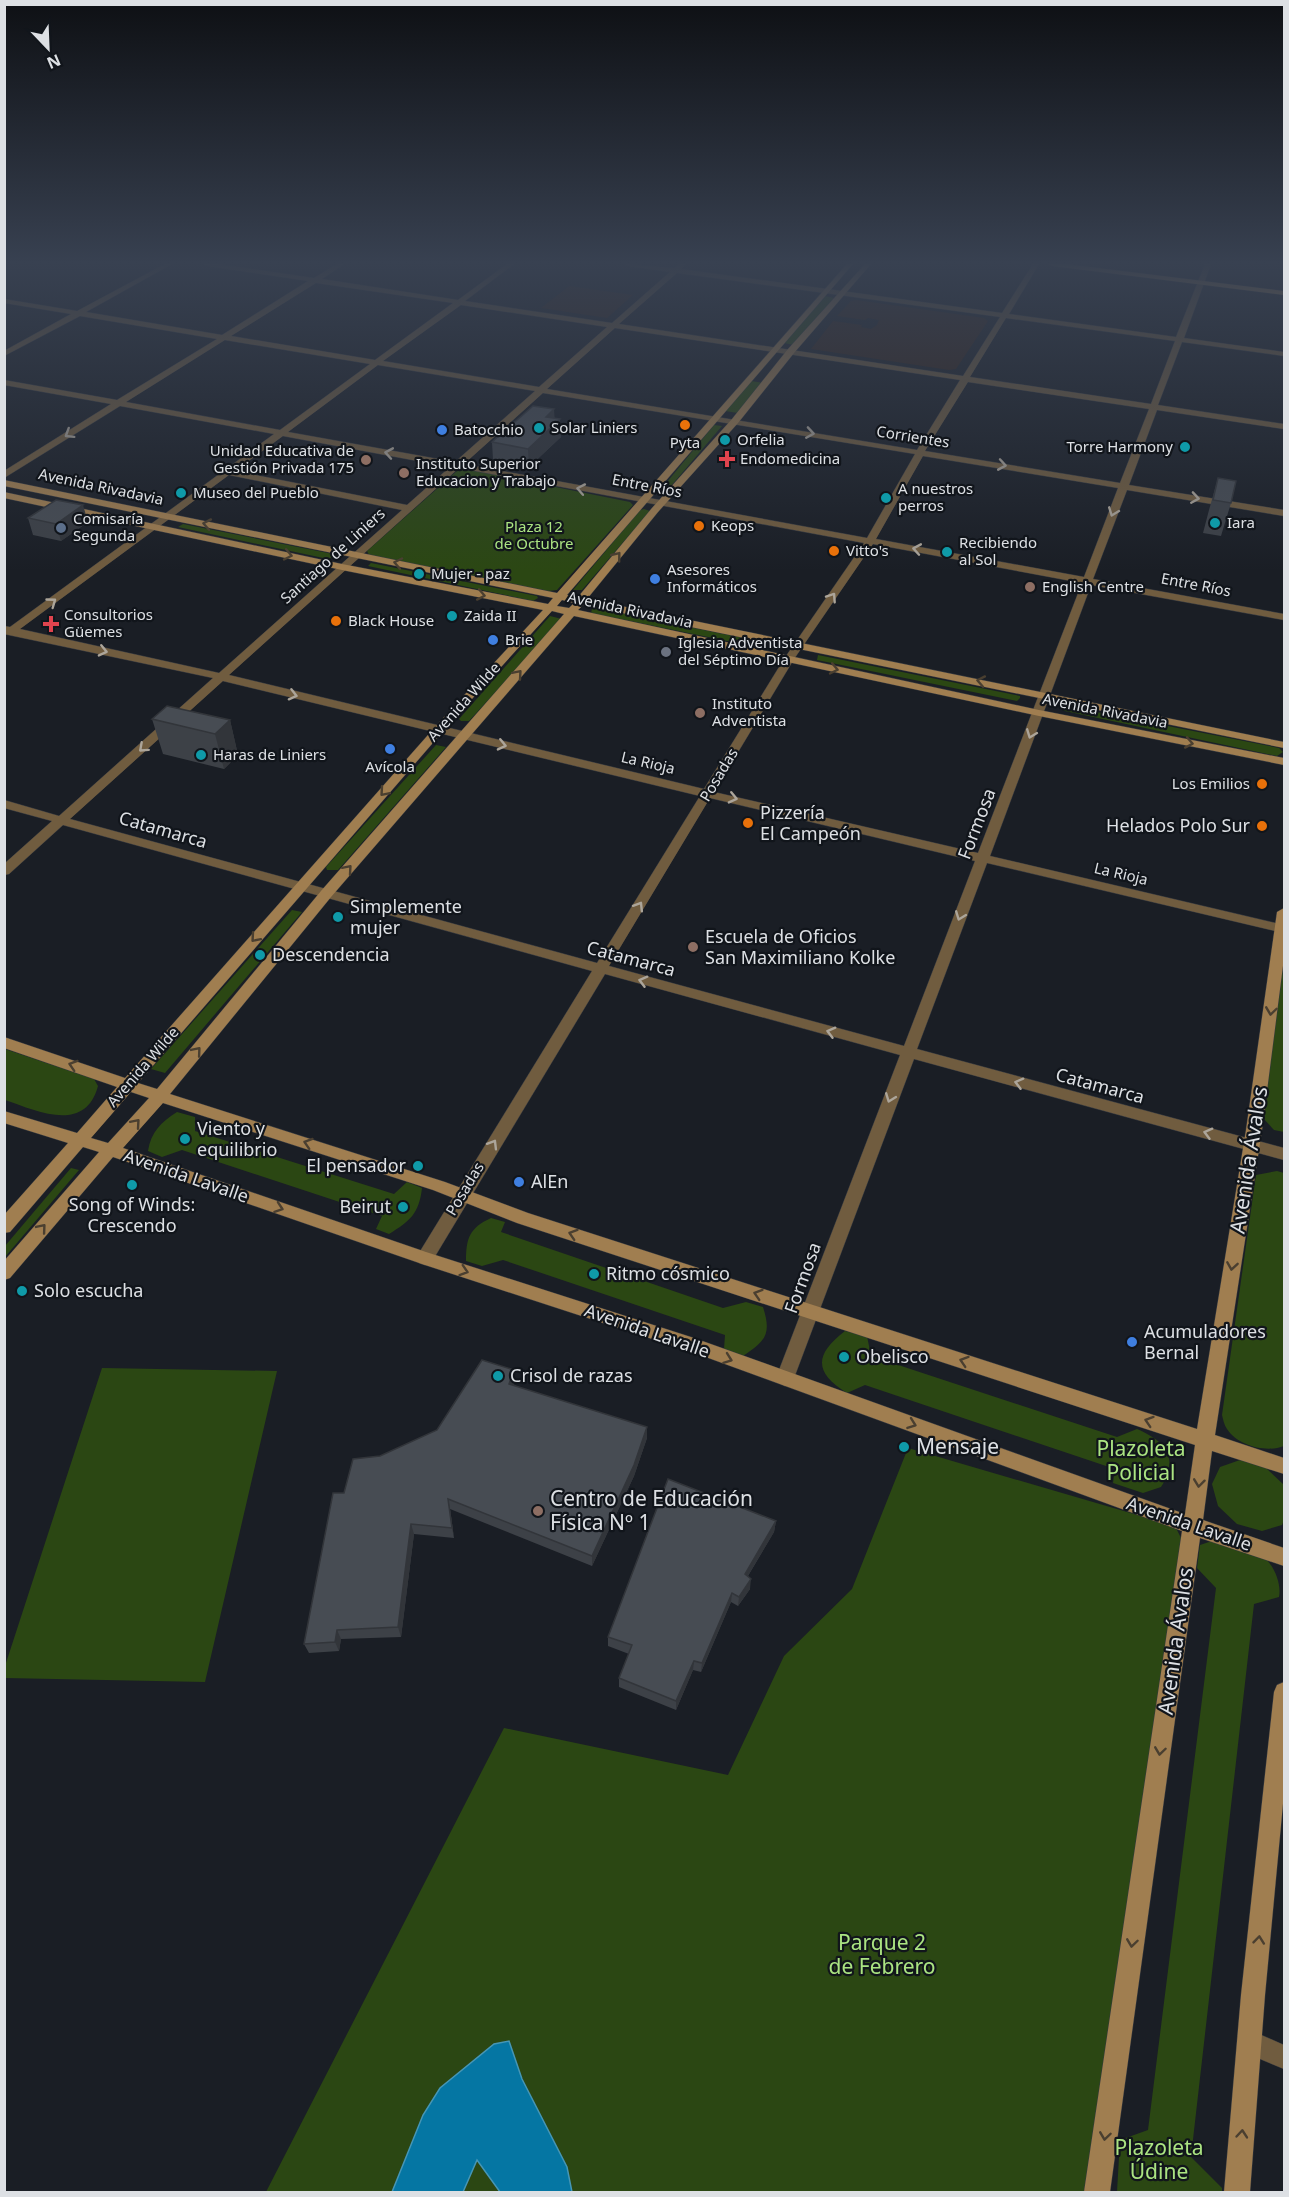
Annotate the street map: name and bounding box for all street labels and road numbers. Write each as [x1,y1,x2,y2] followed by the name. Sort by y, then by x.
[875,420,951,452] street label: Corrientes
[37,463,165,509] street label: Avenida Rivadavia
[611,468,684,502] street label: Entre Ríos
[276,503,389,608] street label: Santiago de Liniers
[1160,567,1233,601] street label: Entre Ríos
[566,586,694,632] street label: Avenida Rivadavia
[422,658,504,745] street label: Avenida Wilde
[1041,688,1170,732] street label: Avenida Rivadavia
[694,744,742,805] street label: Posadas
[619,746,677,778] street label: La Rioja
[952,785,1001,863] street label: Formosa
[116,805,210,853] street label: Catamarca
[1092,857,1150,889] street label: La Rioja
[584,935,678,981] street label: Catamarca
[102,1022,183,1111] street label: Avenida Wilde
[1053,1062,1147,1108] street label: Catamarca
[1223,1084,1273,1235] street label: Avenida Ávalos
[121,1142,252,1208] street label: Avenida Lavalle
[440,1158,488,1219] street label: Posadas
[778,1239,826,1317] street label: Formosa
[582,1297,713,1363] street label: Avenida Lavalle
[1124,1490,1255,1556] street label: Avenida Lavalle
[1151,1565,1199,1716] street label: Avenida Ávalos

